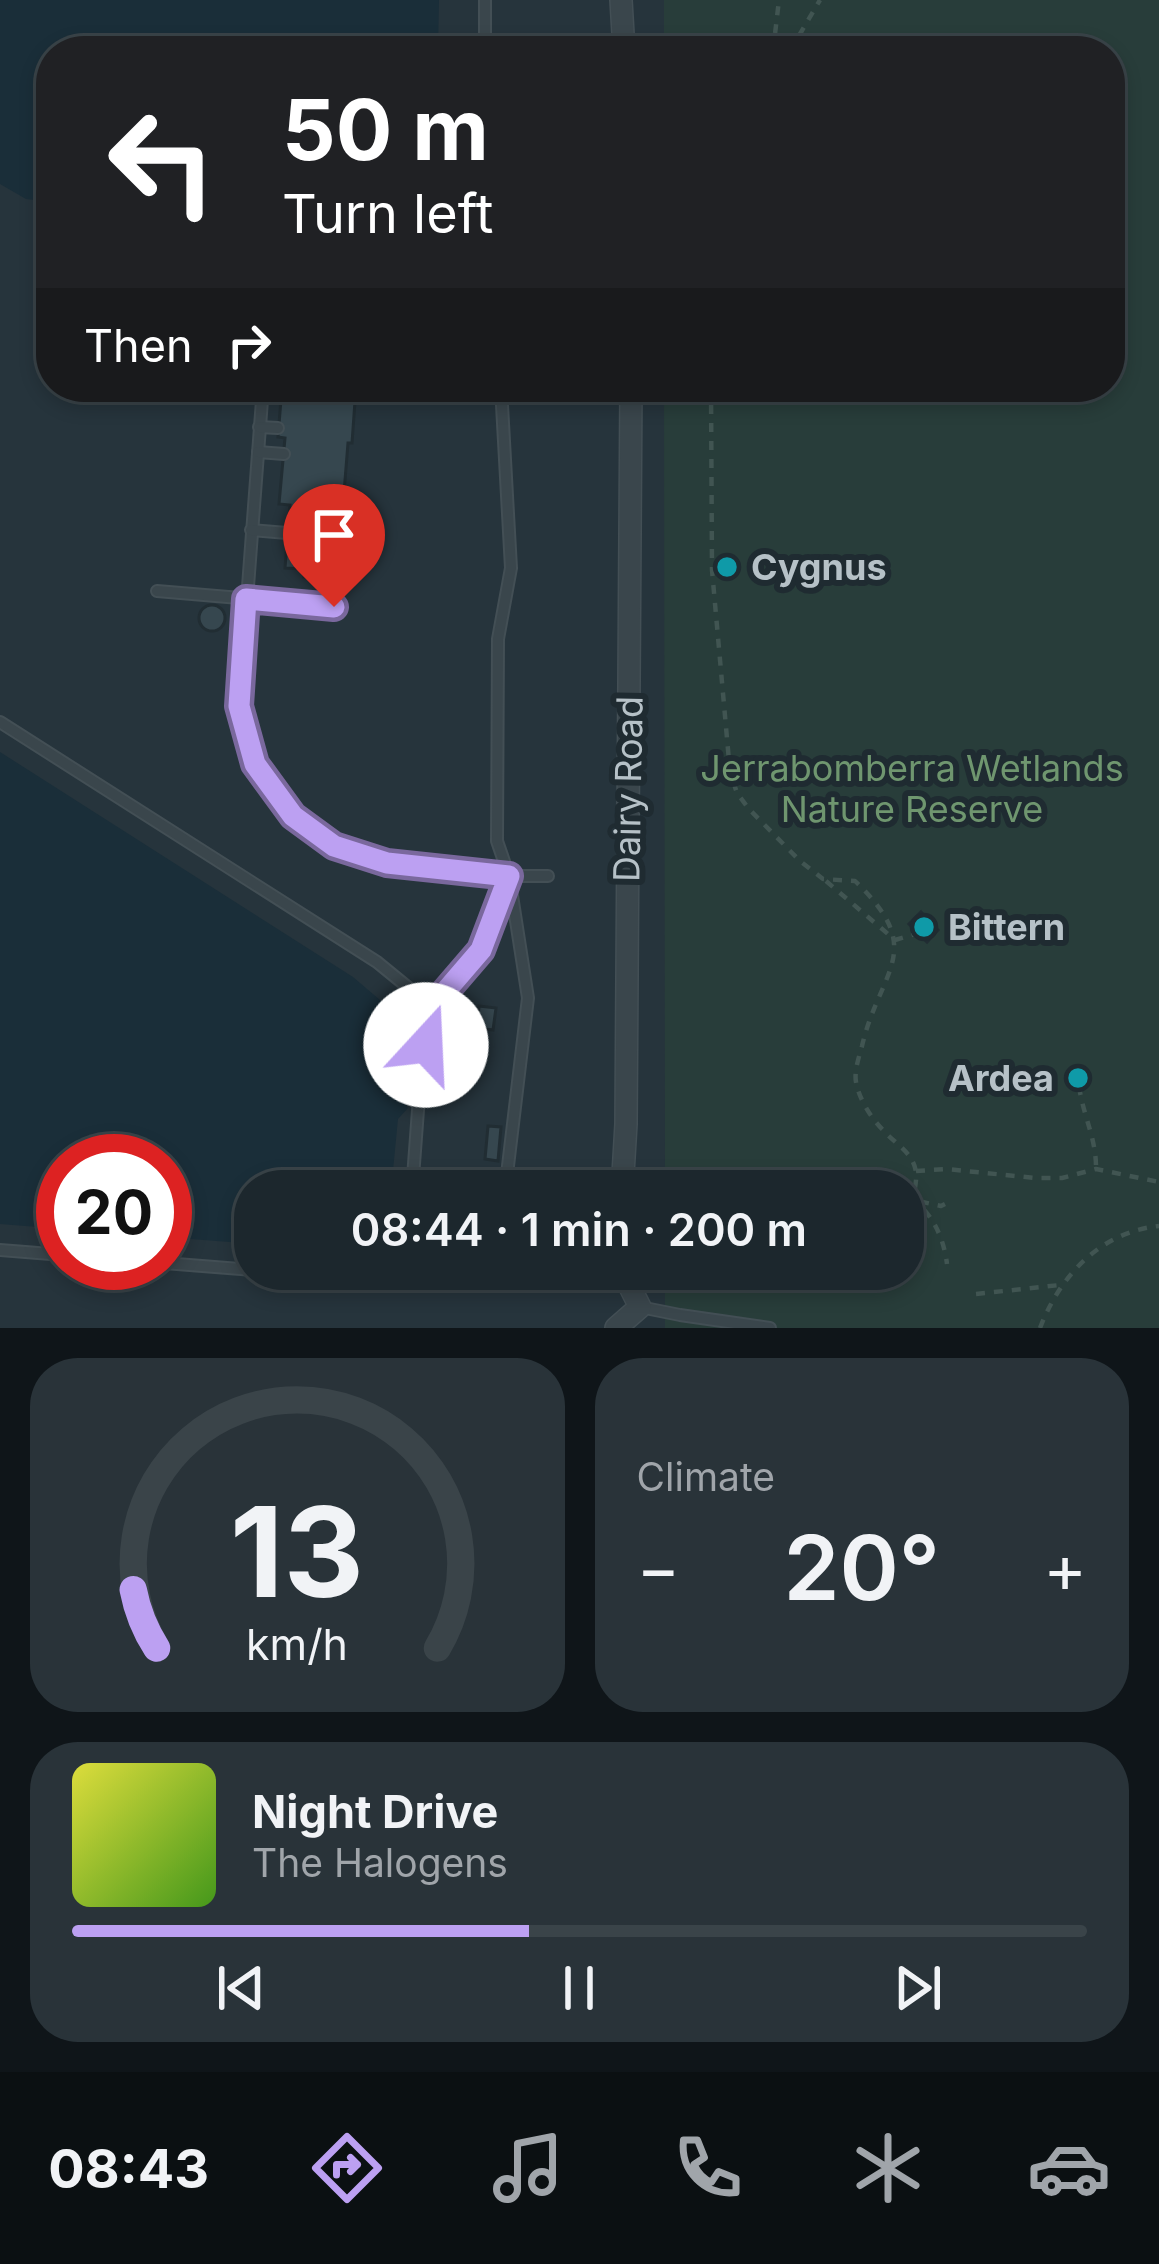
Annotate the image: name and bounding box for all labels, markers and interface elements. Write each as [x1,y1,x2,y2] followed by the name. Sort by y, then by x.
[282,79,489,180] text: 50 m
[84,84,240,240] icon: left
[282,181,493,246] text: Turn left
[216,312,282,378] icon: right
[84,318,192,373] text: Then
[283,484,385,607] pin
[301,502,367,568] icon: arrive
[751,545,887,589] place label: Cygnus
[714,554,740,580] marker: Cygnus
[604,696,652,882] street label: Dairy Road
[700,746,1124,831] park label: Jerrabomberra Wetlands Nature Reserve
[948,905,1065,949] place label: Bittern
[911,914,937,940] marker: Bittern
[363,982,489,1108] position arrow
[948,1056,1054,1100] place label: Ardea
[1065,1065,1091,1091] marker: Ardea
[36,1134,192,1290] speed limit sign: 20
[351,1202,807,1257] text: 08:44 · 1 min · 200 m
[637,1453,775,1500] text: Climate
[230,1476,364,1627] text: 13
[783,1513,940,1622] text: 20°
[637,1528,680,1608] text: −
[1043,1528,1087,1608] text: +
[246,1618,348,1670] text: km/h
[252,1784,498,1839] text: Night Drive
[252,1839,508,1886] text: The Halogens
[208,1955,274,2021] icon: previous
[546,1955,612,2021] icon: pause
[885,1955,951,2021] icon: next
[305,2126,389,2210] icon: directions
[486,2126,570,2210] icon: music
[666,2126,750,2210] icon: phone
[846,2126,930,2210] icon: climate
[1027,2126,1111,2210] icon: car
[48,2136,209,2201] text: 08:43

